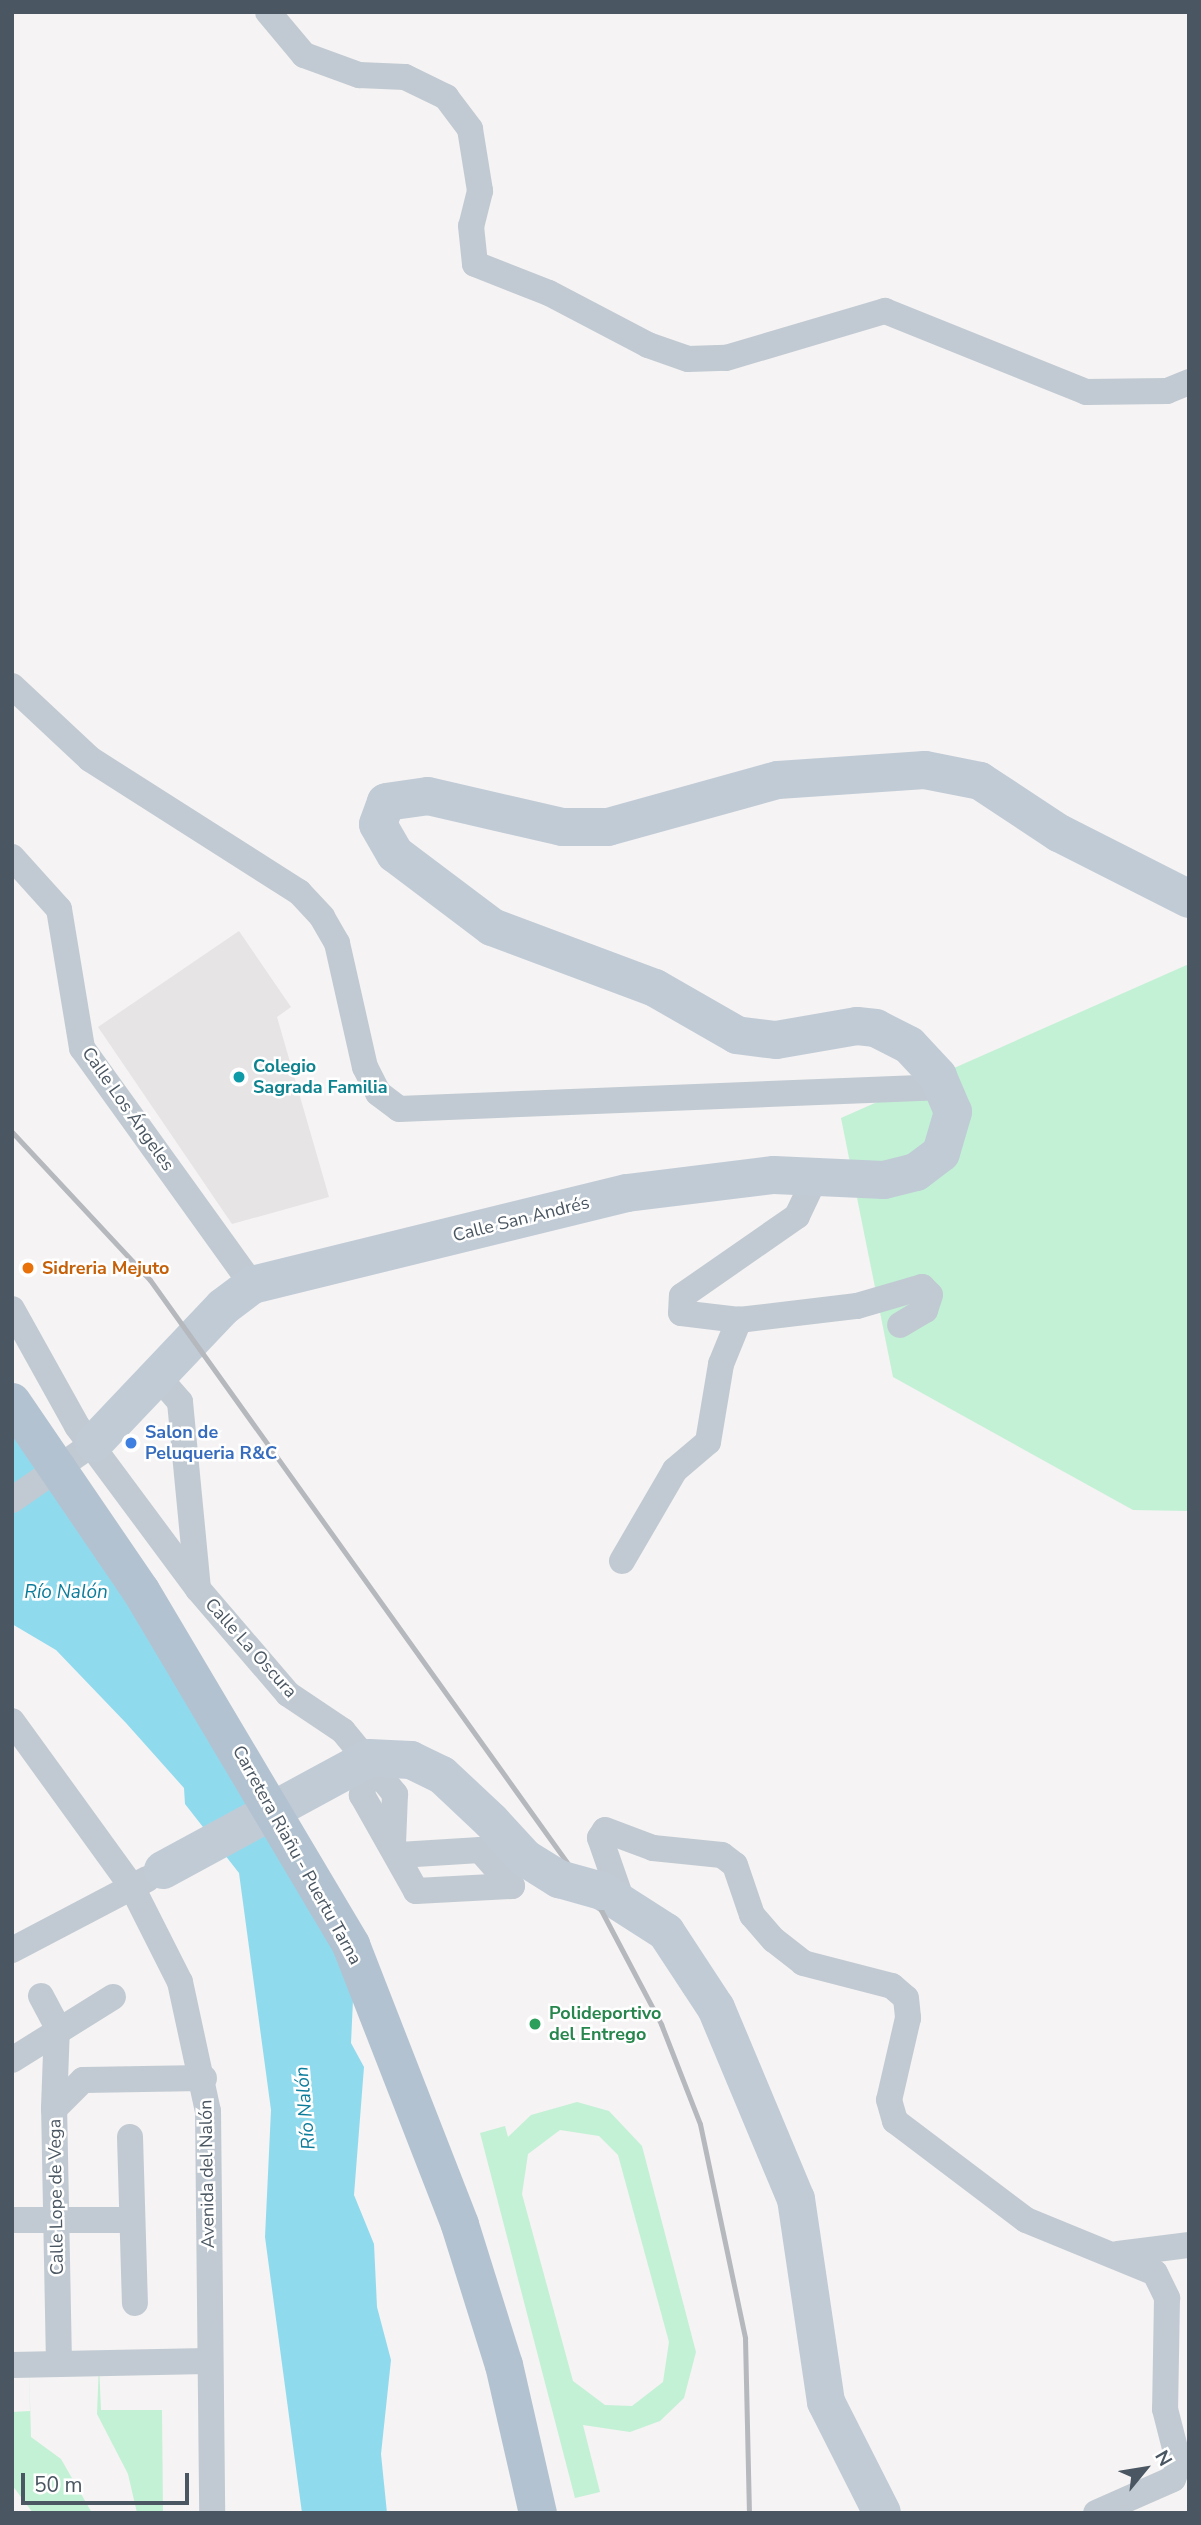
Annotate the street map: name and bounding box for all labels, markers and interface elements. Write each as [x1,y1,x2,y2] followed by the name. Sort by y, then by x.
[77,1043,179,1175] street label: Calle Los Ángeles
[253,1056,388,1098] place label: Colegio Sagrada Familia
[231,1069,247,1085] marker: Colegio Sagrada Familia
[450,1192,592,1246] street label: Calle San Andrés
[42,1257,169,1279] place label: Sidreria Mejuto
[20,1260,36,1276] marker: Sidreria Mejuto
[145,1422,277,1464] place label: Salon de Peluqueria R&C
[123,1435,139,1451] marker: Salon de Peluqueria R&C
[24,1582,108,1604] water label: Río Nalón
[201,1594,301,1702] street label: Calle La Oscura
[228,1742,366,1968] street label: Carretera Riañu - Puertu Tarna
[549,2003,661,2046] place label: Polideportivo del Entrego
[527,2016,543,2032] marker: Polideportivo del Entrego
[291,2065,321,2151] water label: Río Nalón
[195,2099,219,2249] street label: Avenida del Nalón
[44,2119,68,2275] street label: Calle Lope de Vega
[1110,2434,1180,2504] north arrow
[1148,2446,1178,2471] text: N
[24,2458,192,2502] scale bar
[34,2471,83,2499] text: 50 m

